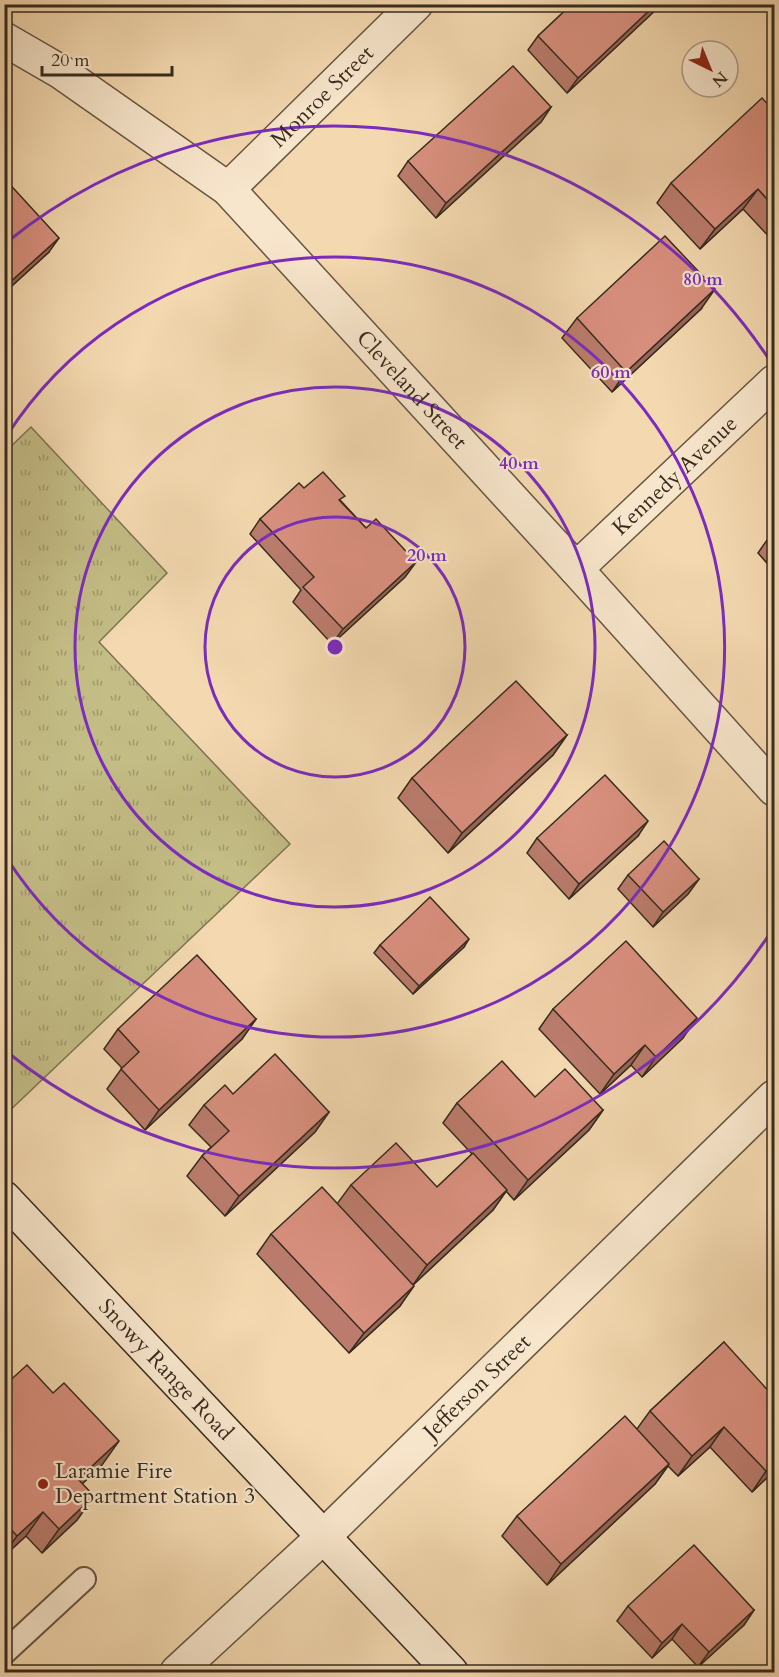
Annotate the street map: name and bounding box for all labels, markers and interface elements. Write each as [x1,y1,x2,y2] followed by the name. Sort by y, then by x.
[42,39,172,77] scale bar
[264,39,380,154] street label: Monroe Street
[680,39,740,99] north arrow
[51,48,90,73] text: 20 m
[707,66,732,92] text: N
[683,267,723,292] text: 80 m
[350,324,474,456] street label: Cleveland Street
[591,360,631,385] text: 60 m
[606,409,744,542] street label: Kennedy Avenue
[499,451,539,476] text: 40 m
[407,543,447,568] text: 20 m
[325,637,345,657] centre of rings
[92,1292,240,1447] street label: Snowy Range Road
[414,1327,537,1448] street label: Jefferson Street
[55,1456,255,1511] place label: Laramie Fire Department Station 3
[36,1477,50,1491] marker: Laramie Fire Department Station 3

